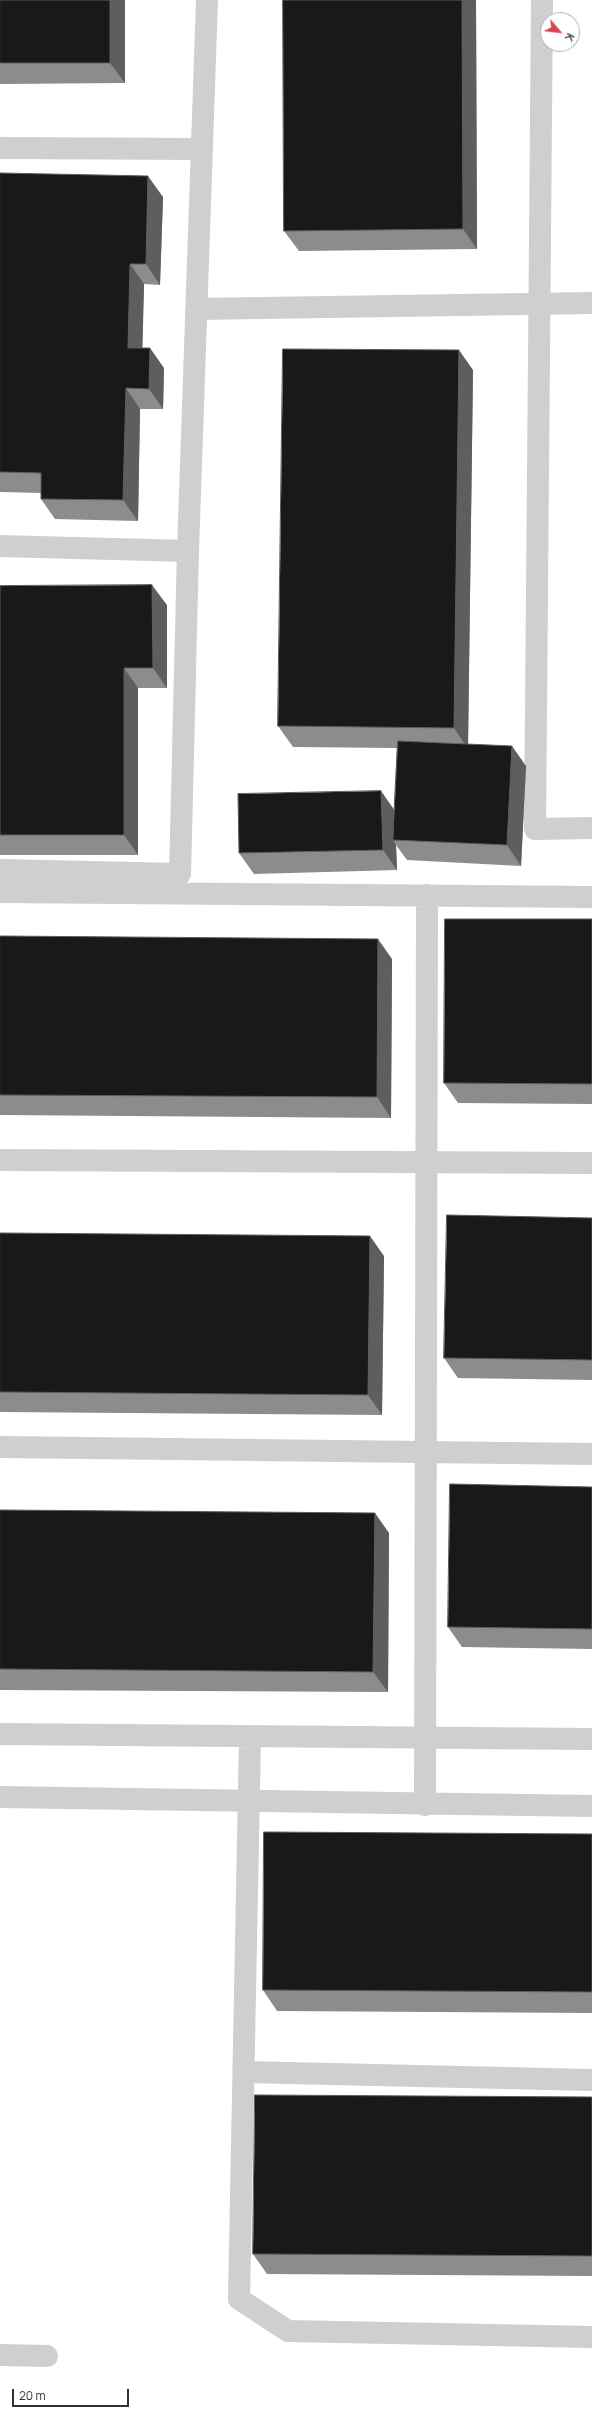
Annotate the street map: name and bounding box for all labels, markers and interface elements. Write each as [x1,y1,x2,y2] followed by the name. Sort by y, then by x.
[540,12,580,52] north arrow
[562,31,578,44] text: K
[14,2381,131,2407] scale bar
[19,2387,46,2404] text: 20 m

